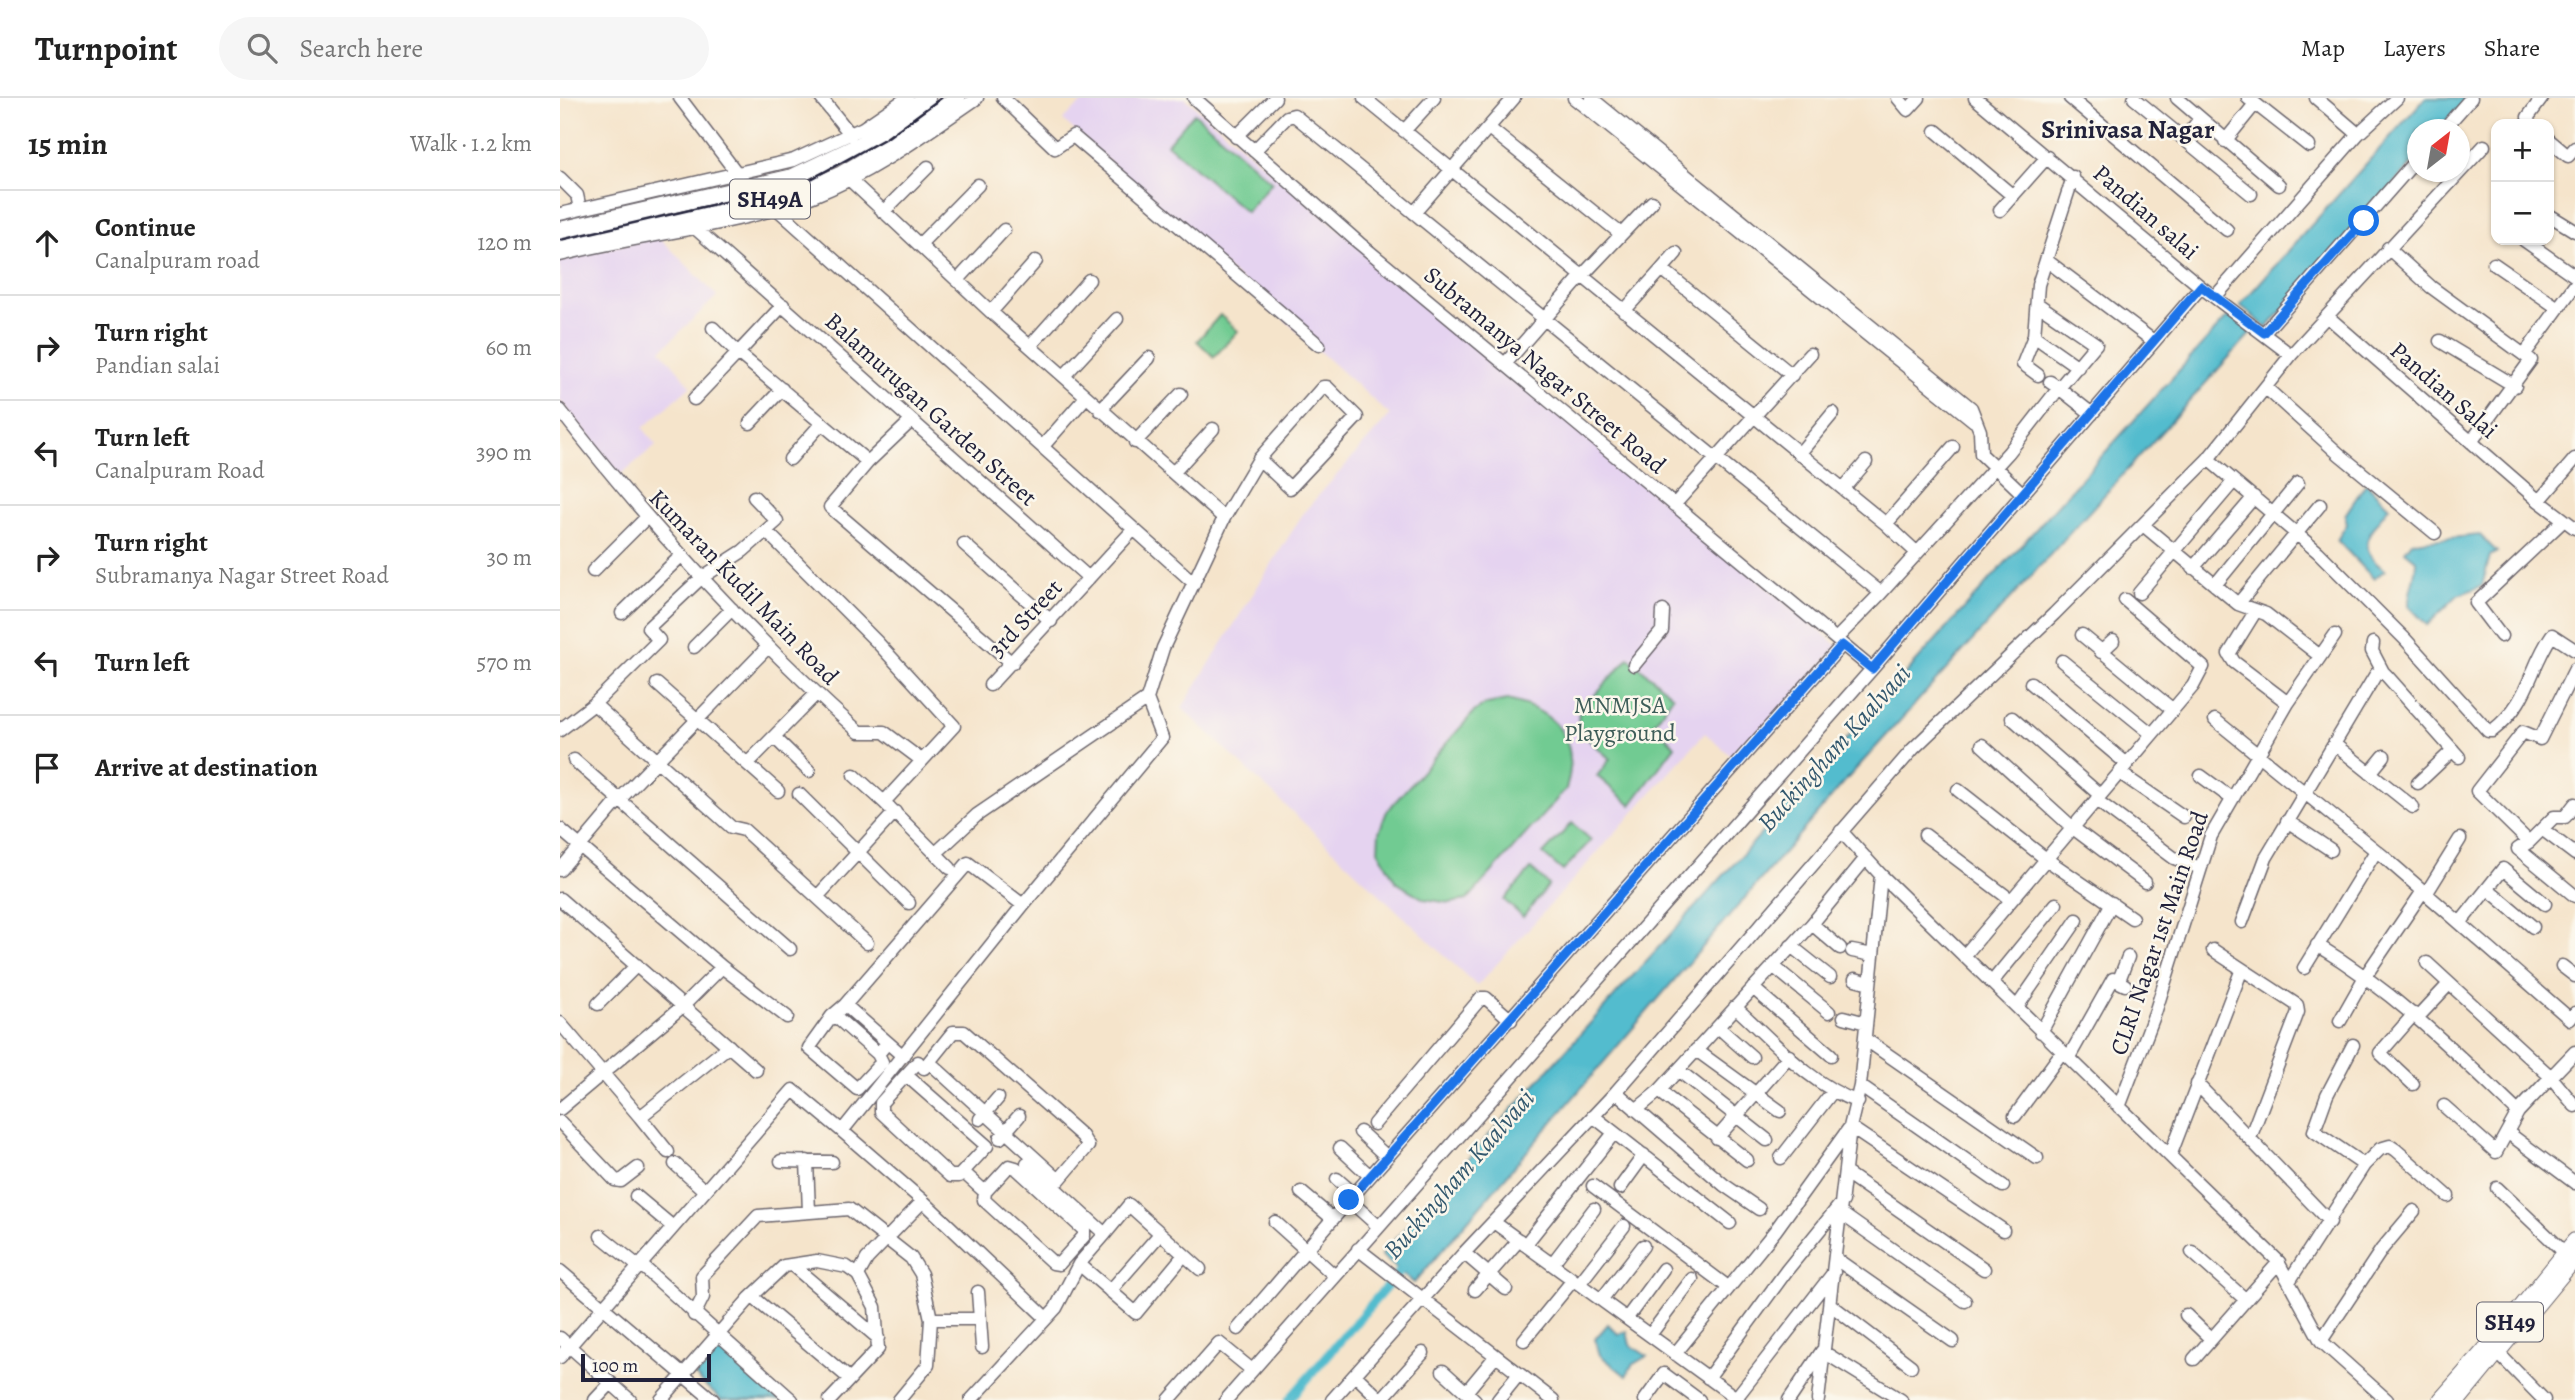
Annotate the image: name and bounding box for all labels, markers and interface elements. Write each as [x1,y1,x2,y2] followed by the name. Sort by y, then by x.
[219,17,709,80] search box
[35,26,177,71] text: Turnpoint
[243,29,281,67] icon: search
[299,31,423,66] text: Search here
[2301,32,2345,64] text: Map
[2383,32,2446,64] text: Layers
[2484,32,2540,64] text: Share
[2041,112,2215,147] district label: Srinivasa Nagar
[2407,119,2470,182] north arrow
[2491,119,2554,245] map controls
[2491,119,2554,182] button: +
[28,124,108,164] text: 15 min
[410,128,532,159] text: Walk · 1.2 km
[2086,157,2206,267] street label: Pandian salai
[730,180,810,218] road number: SH49A
[2491,182,2554,245] button: −
[2348,205,2379,236] route start
[95,210,196,245] text: Continue
[28,224,66,262] icon: ahead
[477,227,532,258] text: 120 m
[95,245,260,276] text: Canalpuram road
[1417,259,1673,481] street label: Subramanya Nagar Street Road
[818,305,1044,513] street label: Balamurugan Garden Street
[95,315,208,350] text: Turn right
[28,329,66,367] icon: right
[485,332,532,363] text: 60 m
[2383,334,2505,446] street label: Pandian Salai
[95,350,220,381] text: Pandian salai
[95,420,190,455] text: Turn left
[28,434,66,472] icon: left
[476,437,532,468] text: 390 m
[95,455,265,486] text: Canalpuram Road
[642,482,846,692] street label: Kumaran Kudil Main Road
[95,525,208,560] text: Turn right
[28,539,66,577] icon: right
[486,542,532,573] text: 30 m
[95,560,389,591] text: Subramanya Nagar Street Road
[981,572,1069,664] street label: 3rd Street
[28,644,66,682] icon: left
[95,645,190,680] text: Turn left
[477,647,532,678] text: 570 m
[1749,657,1919,839] water label: Buckingham Kaalvaai
[1564,689,1676,749] park label: MNMJSA Playground
[28,749,66,787] icon: arrive
[95,750,318,785] text: Arrive at destination
[2102,807,2216,1059] street label: CLRI Nagar 1st Main Road
[1375,1082,1543,1266] water label: Buckingham Kaalvaai
[1333,1184,1364,1215] route end
[2477,1302,2543,1342] road number: SH49
[581,1351,710,1383] scale bar
[592,1353,638,1379] text: 100 m

